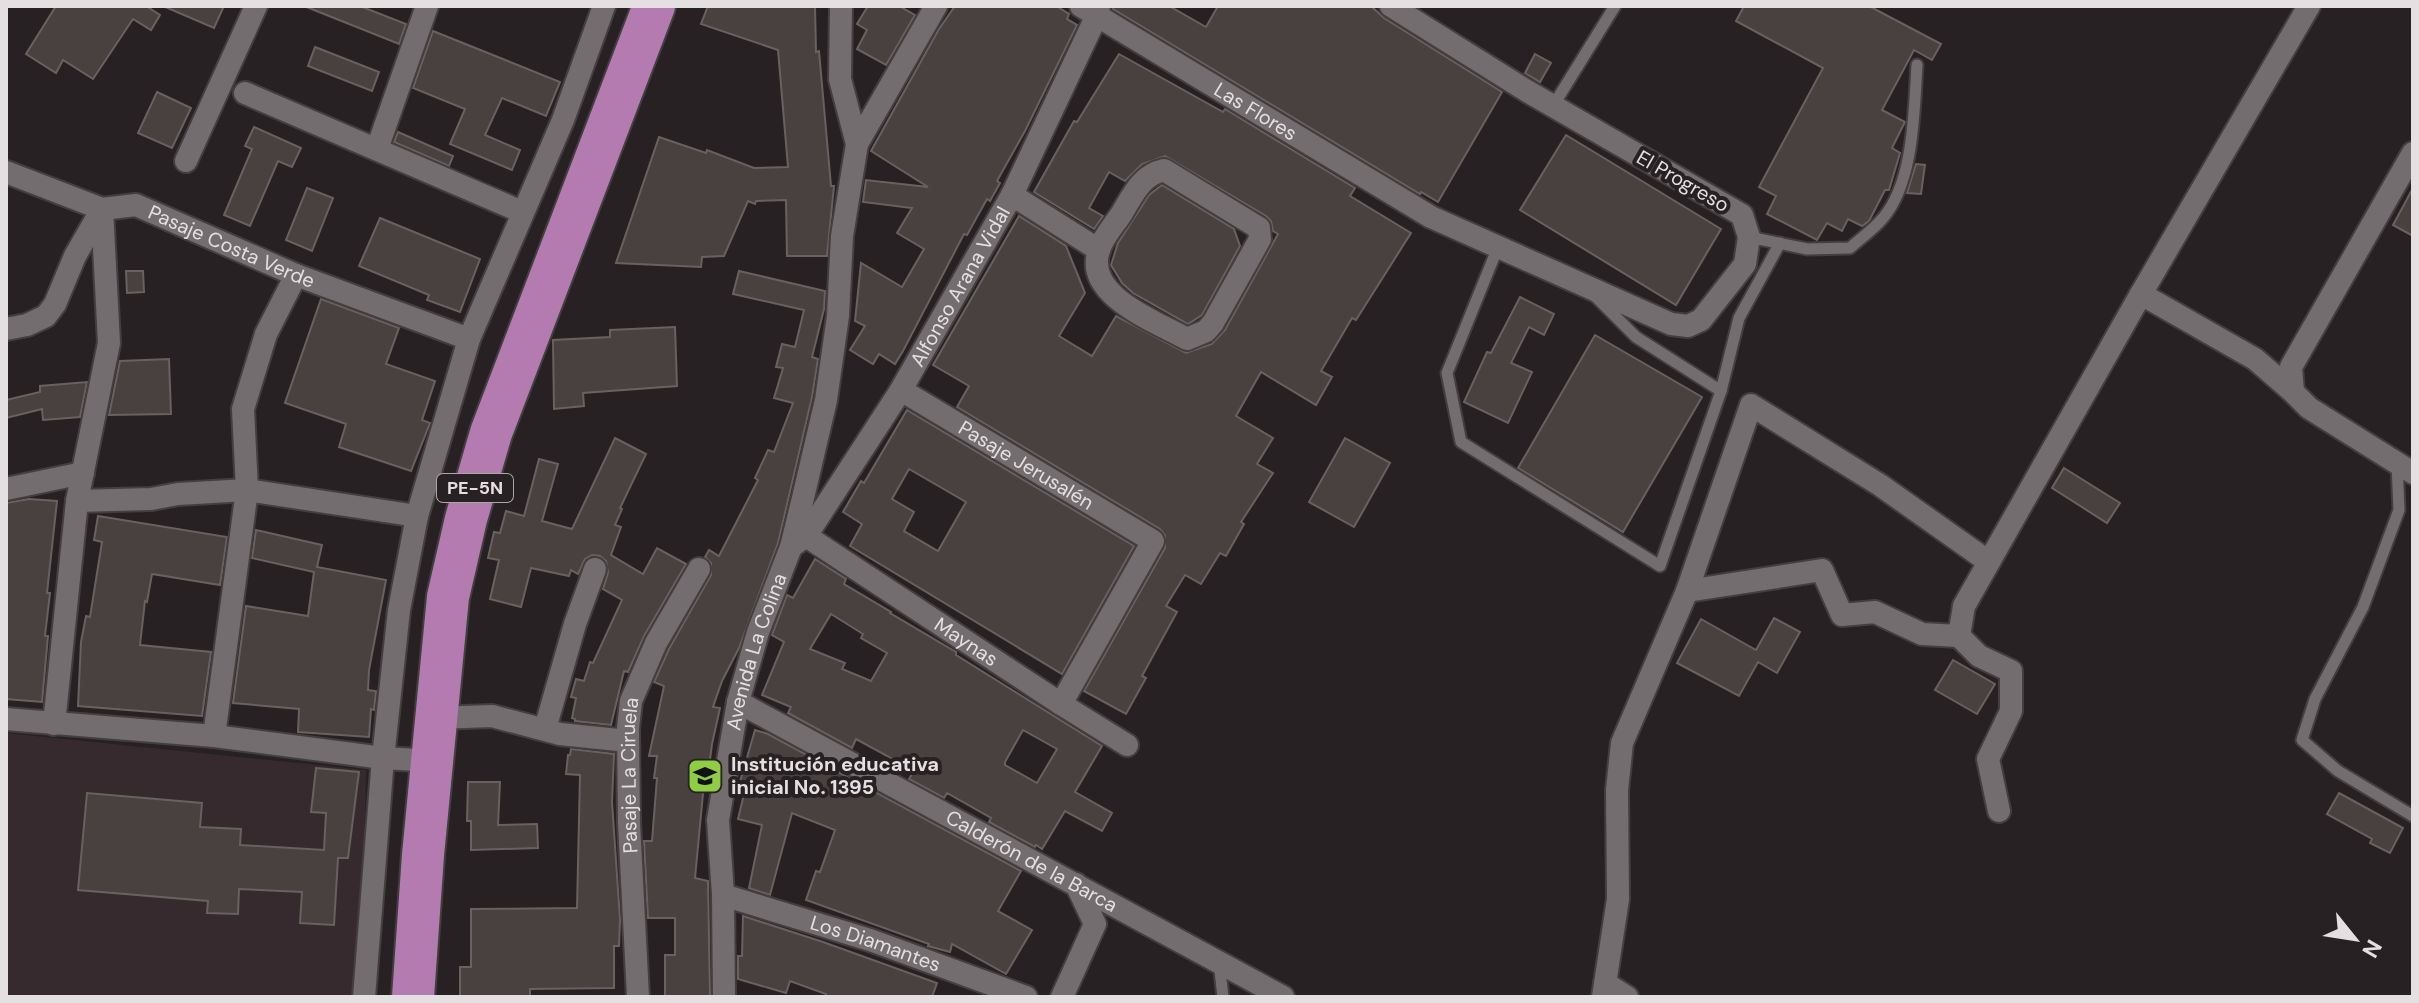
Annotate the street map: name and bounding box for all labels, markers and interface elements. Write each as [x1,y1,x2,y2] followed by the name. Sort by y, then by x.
[1209,76,1302,146] street label: Las Flores
[1632,144,1734,218] street label: El Progreso
[144,199,318,294] street label: Pasaje Costa Verde
[904,202,1016,371] street label: Alfonso Arana Vidal
[954,415,1099,516] street label: Pasaje Jerusalén
[437,474,513,502] road number: PE-5N
[720,569,793,732] street label: Avenida La Colina
[930,611,1003,672] street label: Maynas
[615,696,644,854] street label: Pasaje La Ciruela
[731,751,939,800] place label: Institución educativa inicial No. 1395
[686,757,724,795] school or university icon: Institución educativa inicial No. 1395
[941,804,1122,918] street label: Calderón de la Barca
[2315,899,2395,979] north arrow
[807,909,944,978] street label: Los Diamantes
[2355,935,2388,963] text: N

